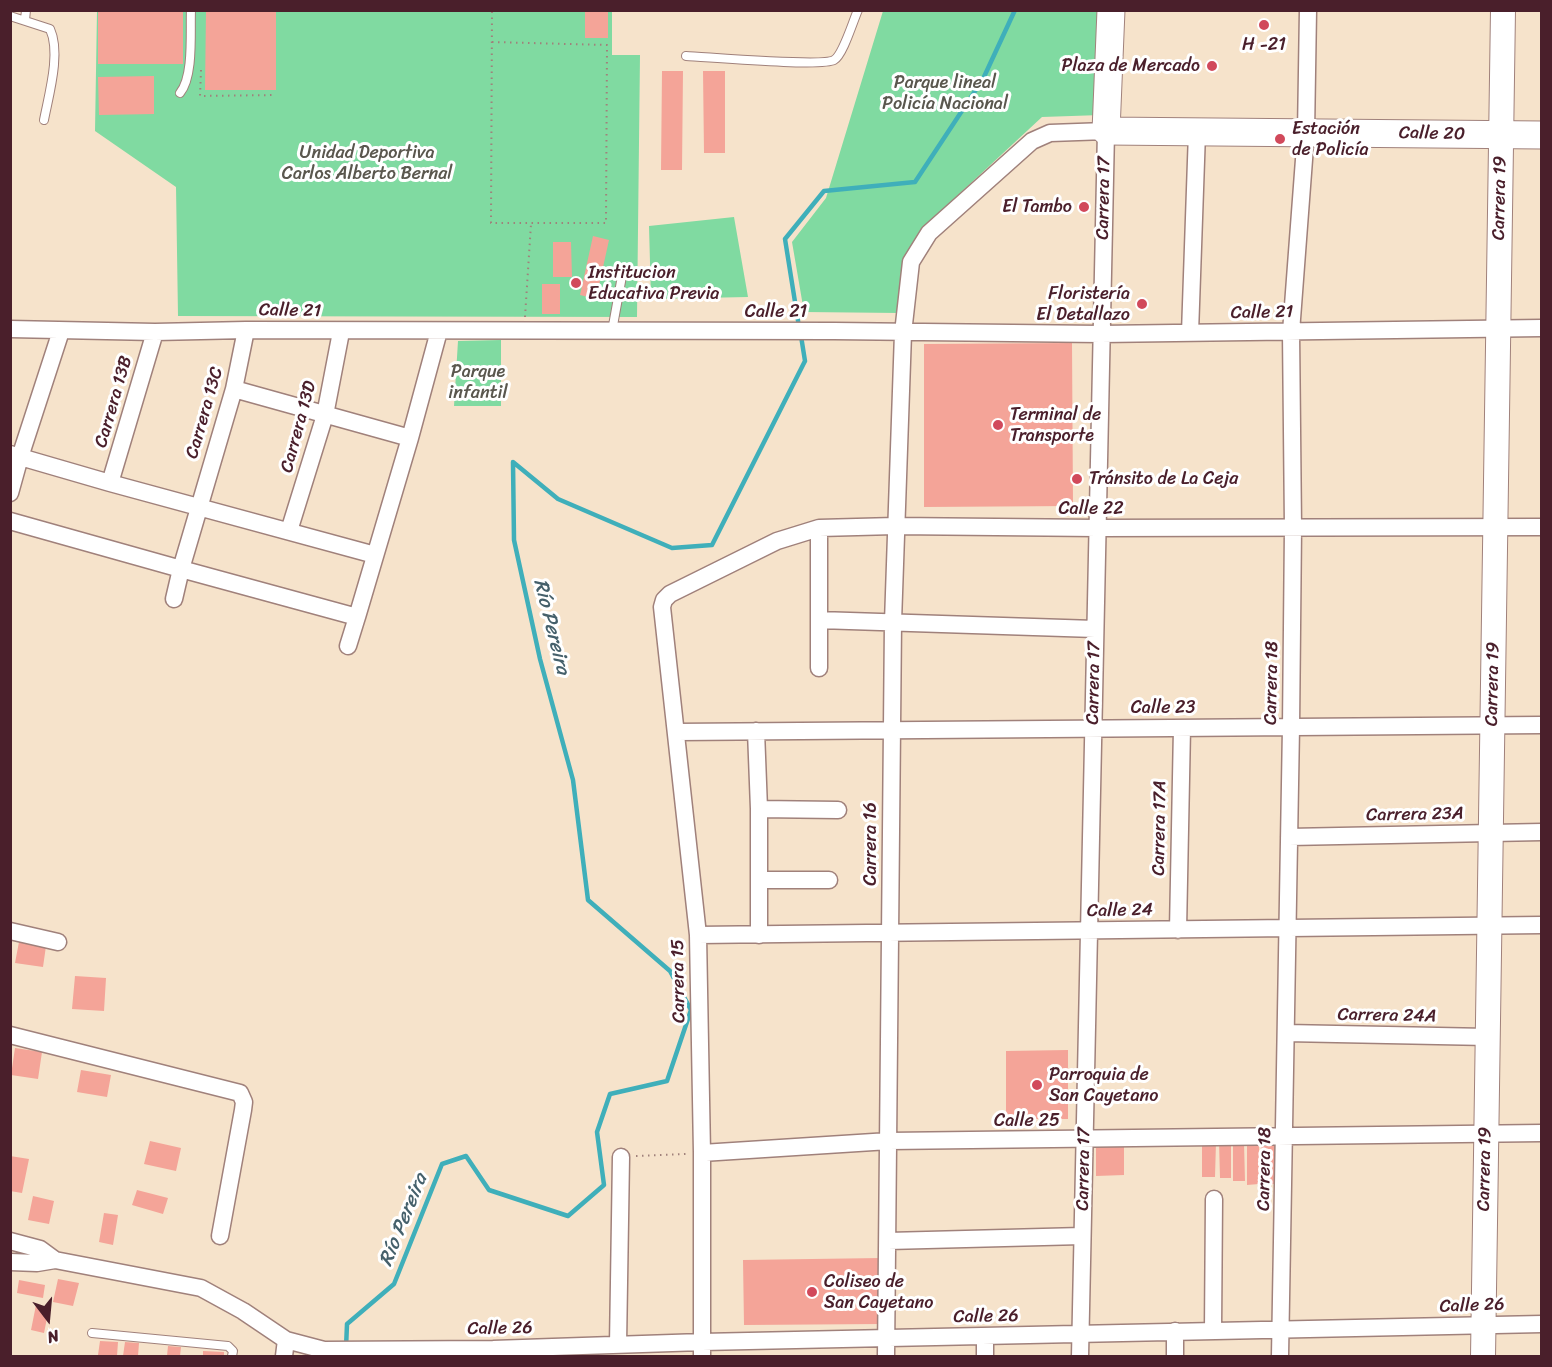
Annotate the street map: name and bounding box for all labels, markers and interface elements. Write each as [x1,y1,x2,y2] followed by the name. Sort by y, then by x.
[1257,18,1271,32] marker: H -21
[1242,34,1286,56] place label: H -21
[1061,55,1200,77] place label: Plaza de Mercado
[1205,59,1219,73] marker: Plaza de Mercado
[882,72,1008,115] park label: Parque lineal Policía Nacional
[1292,118,1369,160] place label: Estación de Policía
[1399,123,1465,145] street label: Calle 20
[1273,132,1287,146] marker: Estación de Policía
[282,142,452,184] park label: Unidad Deportiva Carlos Alberto Bernal
[1092,156,1116,240] street label: Carrera 17
[1488,156,1512,240] street label: Carrera 19
[1002,196,1072,218] place label: El Tambo
[1077,200,1091,214] marker: El Tambo
[588,262,719,304] place label: Institucion Educativa Previa
[569,276,583,290] marker: Institucion Educativa Previa
[1036,283,1130,326] place label: Floristería El Detallazo
[1135,297,1149,311] marker: Floristería El Detallazo
[259,300,321,322] street label: Calle 21
[745,301,807,323] street label: Calle 21
[1231,302,1293,324] street label: Calle 21
[91,354,137,450] street label: Carrera 13B
[448,361,508,404] park label: Parque infantil
[182,365,228,461] street label: Carrera 13C
[276,379,322,475] street label: Carrera 13D
[1010,404,1101,446] place label: Terminal de Transporte
[991,418,1005,432] marker: Terminal de Transporte
[1089,468,1238,490] place label: Tránsito de La Ceja
[1070,472,1084,486] marker: Tránsito de La Ceja
[1058,498,1124,520] street label: Calle 22
[528,577,574,677] water label: Río Pereira
[1082,641,1106,725] street label: Carrera 17
[1260,641,1284,725] street label: Carrera 18
[1481,642,1505,726] street label: Carrera 19
[1131,697,1195,719] street label: Calle 23
[1148,780,1172,876] street label: Carrera 17A
[860,802,882,886] street label: Carrera 16
[1366,803,1464,827] street label: Carrera 23A
[1087,900,1153,922] street label: Calle 24
[667,939,691,1023] street label: Carrera 15
[1337,1004,1437,1028] street label: Carrera 24A
[1049,1064,1158,1106] place label: Parroquia de San Cayetano
[1030,1078,1044,1092] marker: Parroquia de San Cayetano
[994,1110,1060,1132] street label: Calle 25
[1072,1127,1096,1211] street label: Carrera 17
[1253,1127,1277,1211] street label: Carrera 18
[1473,1127,1497,1211] street label: Carrera 19
[375,1170,433,1270] water label: Río Pereira
[824,1271,933,1314] place label: Coliseo de San Cayetano
[805,1285,819,1299] marker: Coliseo de San Cayetano
[18,1289,78,1349] north arrow
[1439,1294,1505,1318] street label: Calle 26
[953,1306,1019,1328] street label: Calle 26
[467,1318,533,1340] street label: Calle 26
[44,1321,62,1352] text: N

